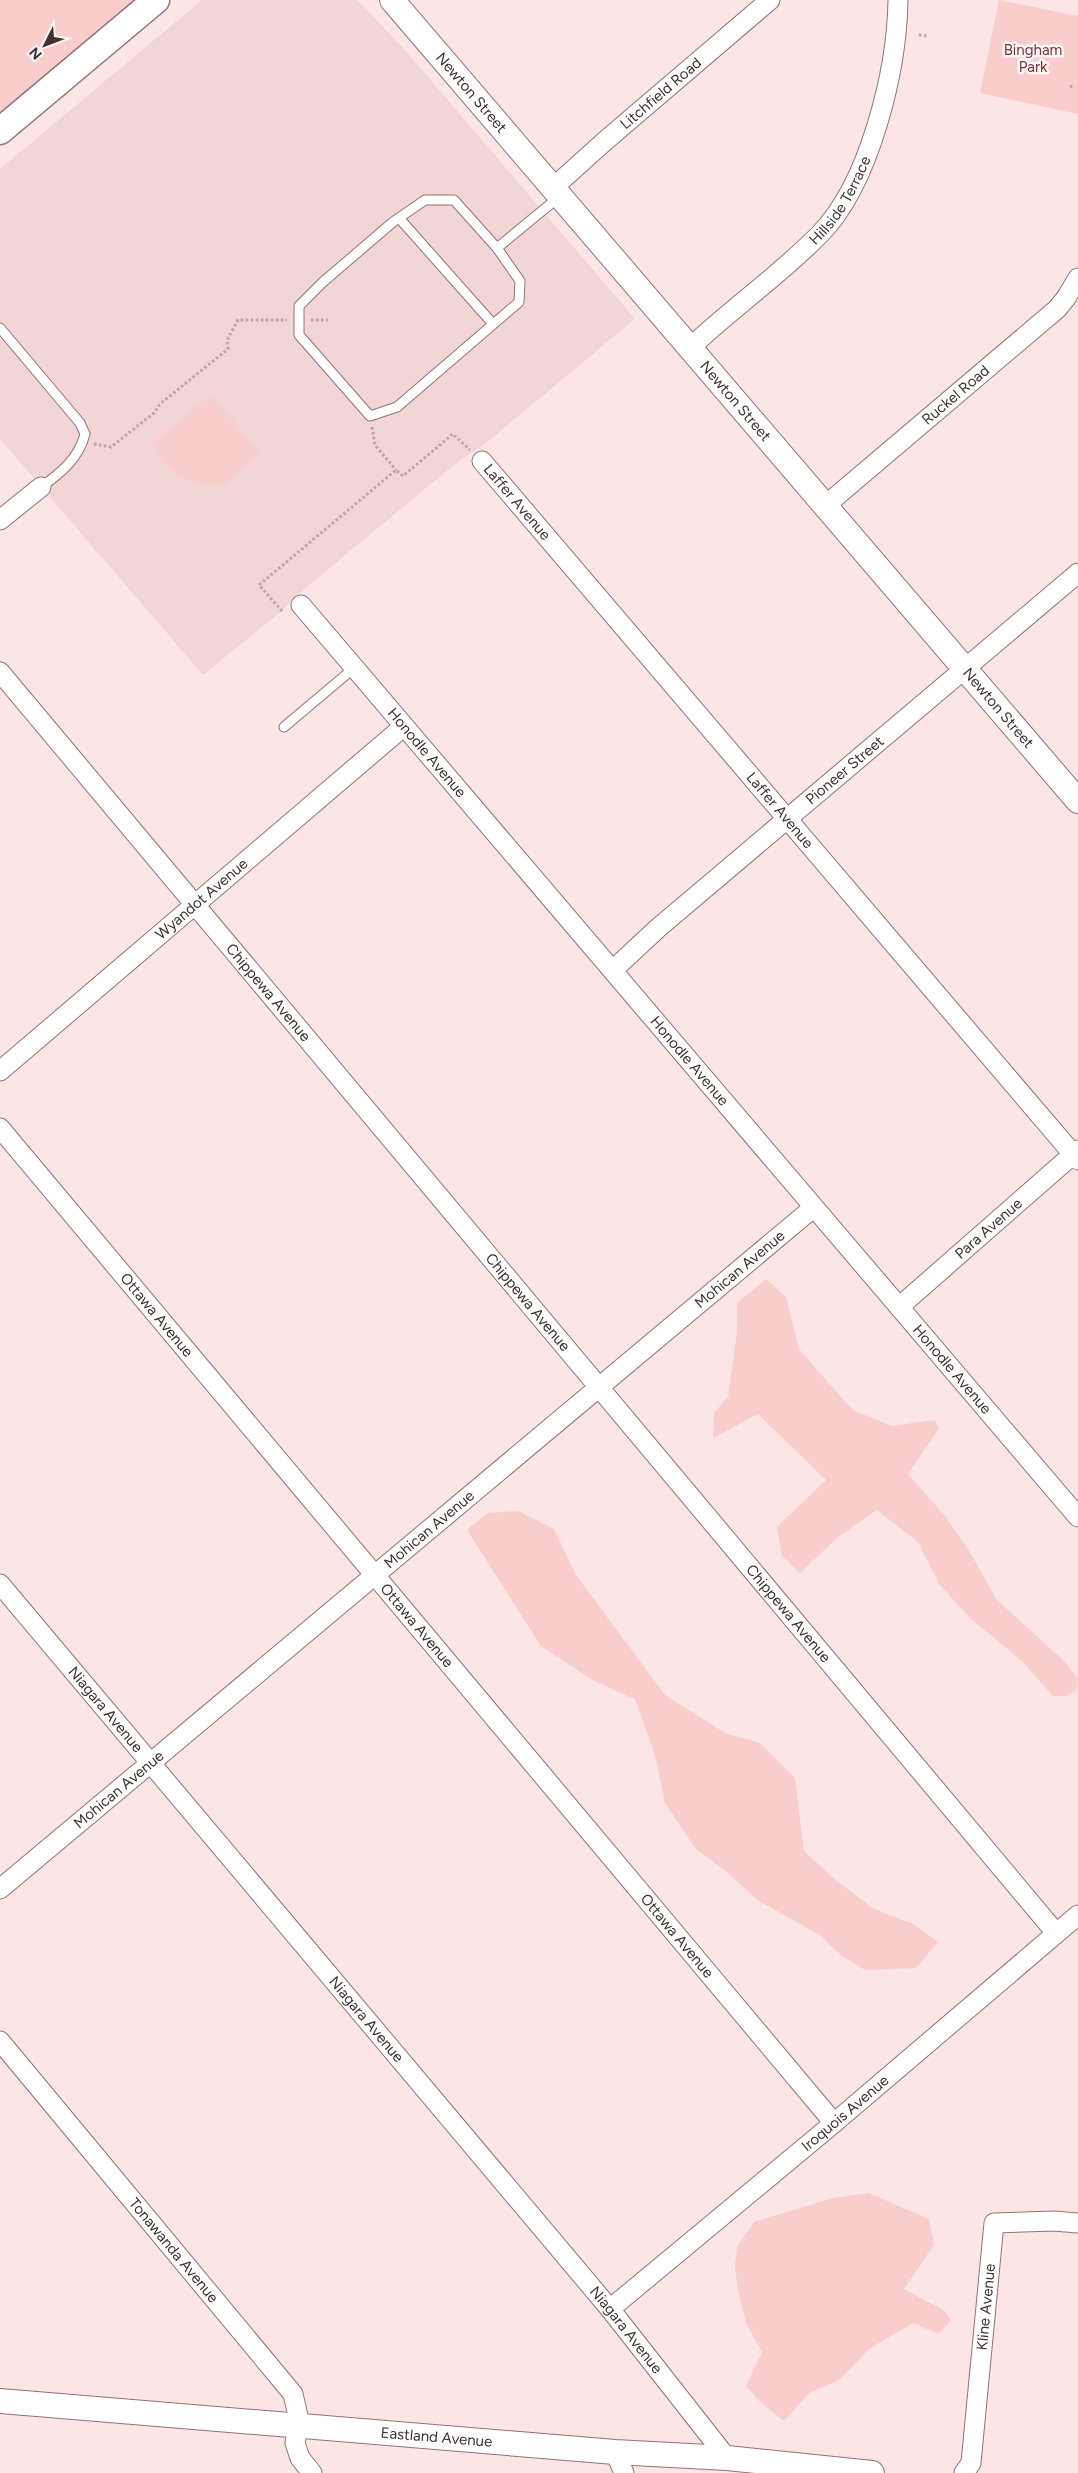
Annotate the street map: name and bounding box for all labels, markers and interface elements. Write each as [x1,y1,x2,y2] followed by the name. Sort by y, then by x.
[20,20,70,70] north arrow
[1004,41,1062,76] park label: Bingham Park
[26,44,46,63] text: N
[432,49,511,137] street label: Newton Street
[616,54,705,133] street label: Litchfield Road
[805,153,874,249] street label: Hillside Terrace
[696,357,775,445] street label: Newton Street
[918,361,993,429] street label: Ruckel Road
[480,460,554,544] street label: Laffer Avenue
[959,664,1038,752] street label: Newton Street
[384,704,470,801] street label: Honodle Avenue
[802,732,888,808] street label: Pioneer Street
[742,769,817,852] street label: Laffer Avenue
[152,855,251,943] street label: Wyandot Avenue
[222,940,314,1045] street label: Chippewa Avenue
[646,1013,733,1109] street label: Honodle Avenue
[951,1194,1026,1263] street label: Para Avenue
[691,1227,788,1312] street label: Mohican Avenue
[482,1250,574,1355] street label: Chippewa Avenue
[116,1269,197,1361] street label: Ottawa Avenue
[909,1321,995,1418] street label: Honodle Avenue
[381,1487,478,1572] street label: Mohican Avenue
[742,1561,835,1666] street label: Chippewa Avenue
[377,1580,457,1671] street label: Ottawa Avenue
[64,1663,147,1756] street label: Niagara Avenue
[70,1747,168,1832] street label: Mohican Avenue
[637,1890,717,1982] street label: Ottawa Avenue
[325,1973,407,2066] street label: Niagara Avenue
[798,2071,892,2155] street label: Iroquois Avenue
[125,2194,222,2306] street label: Tonawanda Avenue
[973,2263,999,2351] street label: Kline Avenue
[586,2283,666,2377] street label: Niagara Avenue
[380,2424,493,2451] street label: Eastland Avenue

